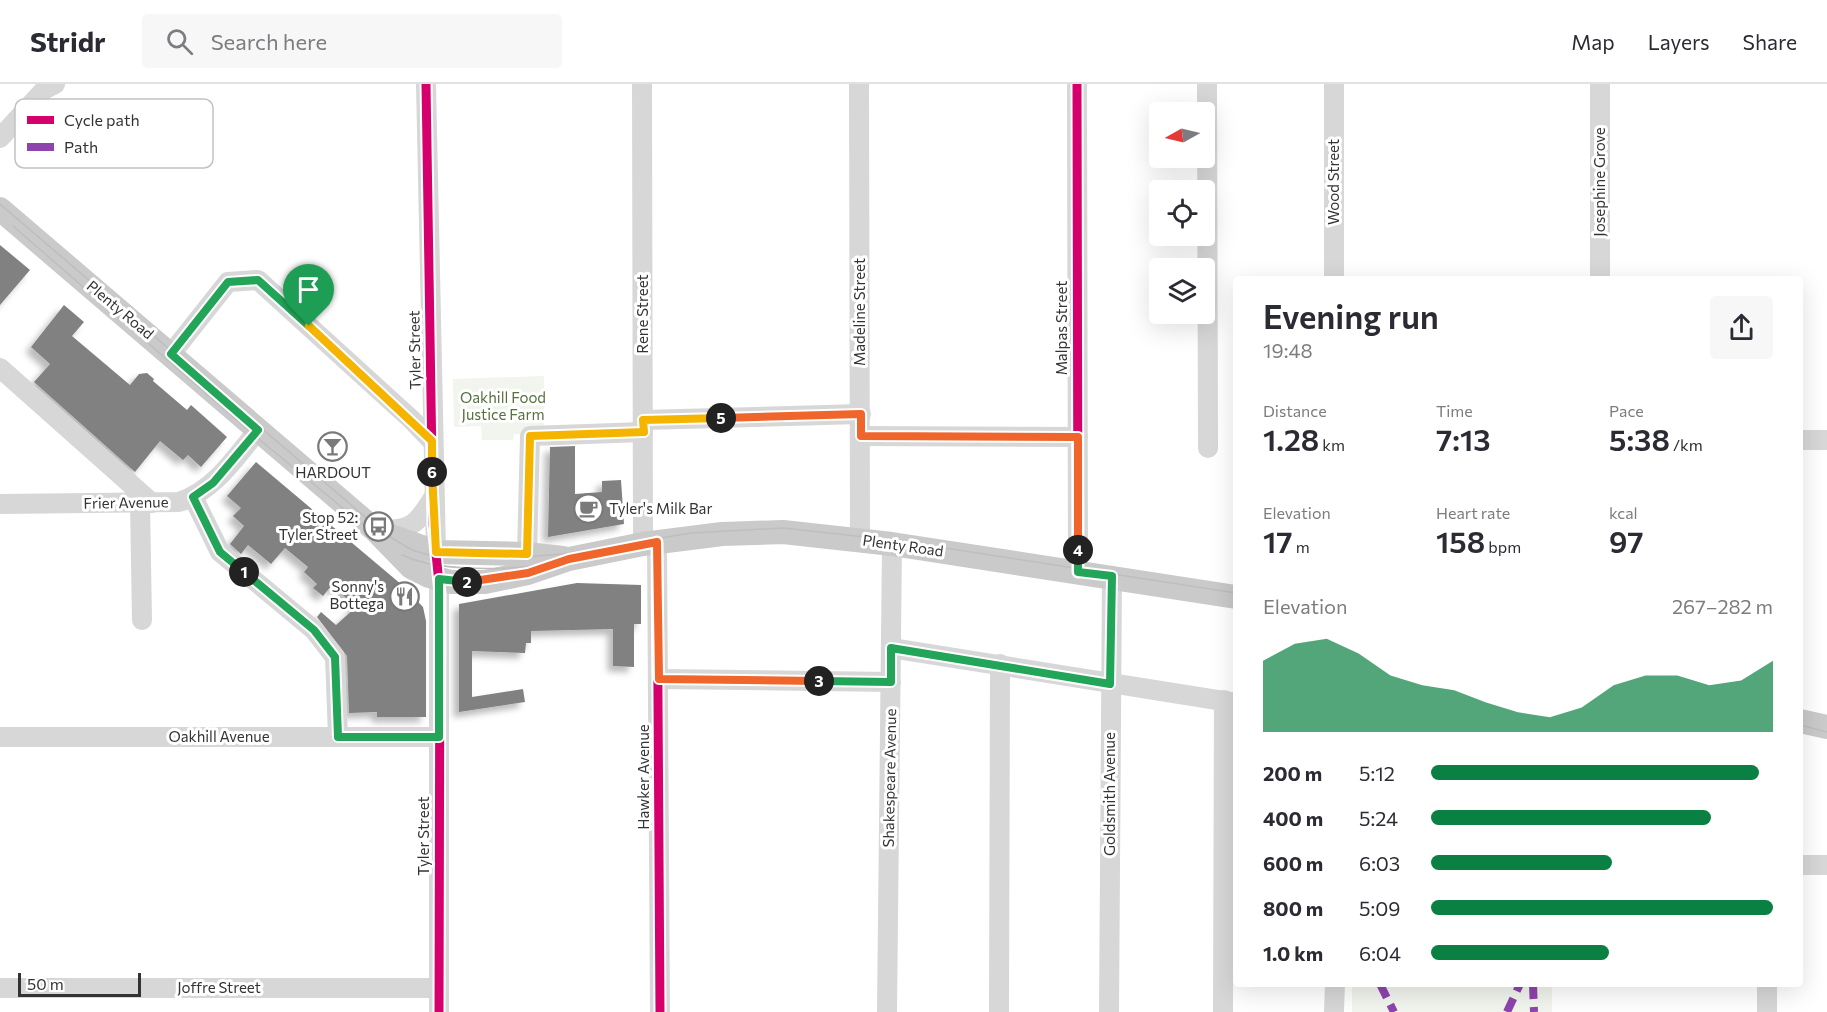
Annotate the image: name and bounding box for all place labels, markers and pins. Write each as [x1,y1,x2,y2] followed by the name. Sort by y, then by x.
[283,264,334,326] pin
[706,403,736,433] pin: 5
[317,430,349,462] bar icon: HARDOUT
[417,457,447,487] pin: 6
[295,463,371,481] place label: HARDOUT
[572,493,604,525] cafe icon: Tyler's Milk Bar
[609,499,712,517] place label: Tyler's Milk Bar
[279,508,358,543] place label: Stop 52: Tyler Street
[363,511,395,543] bus stop icon: Stop 52: Tyler Street
[1063,535,1093,565] pin: 4
[229,557,259,587] pin: 1
[452,567,482,597] pin: 2
[329,577,384,612] place label: Sonny's Bottega
[389,580,421,612] restaurant icon: Sonny's Bottega
[804,666,834,696] pin: 3

